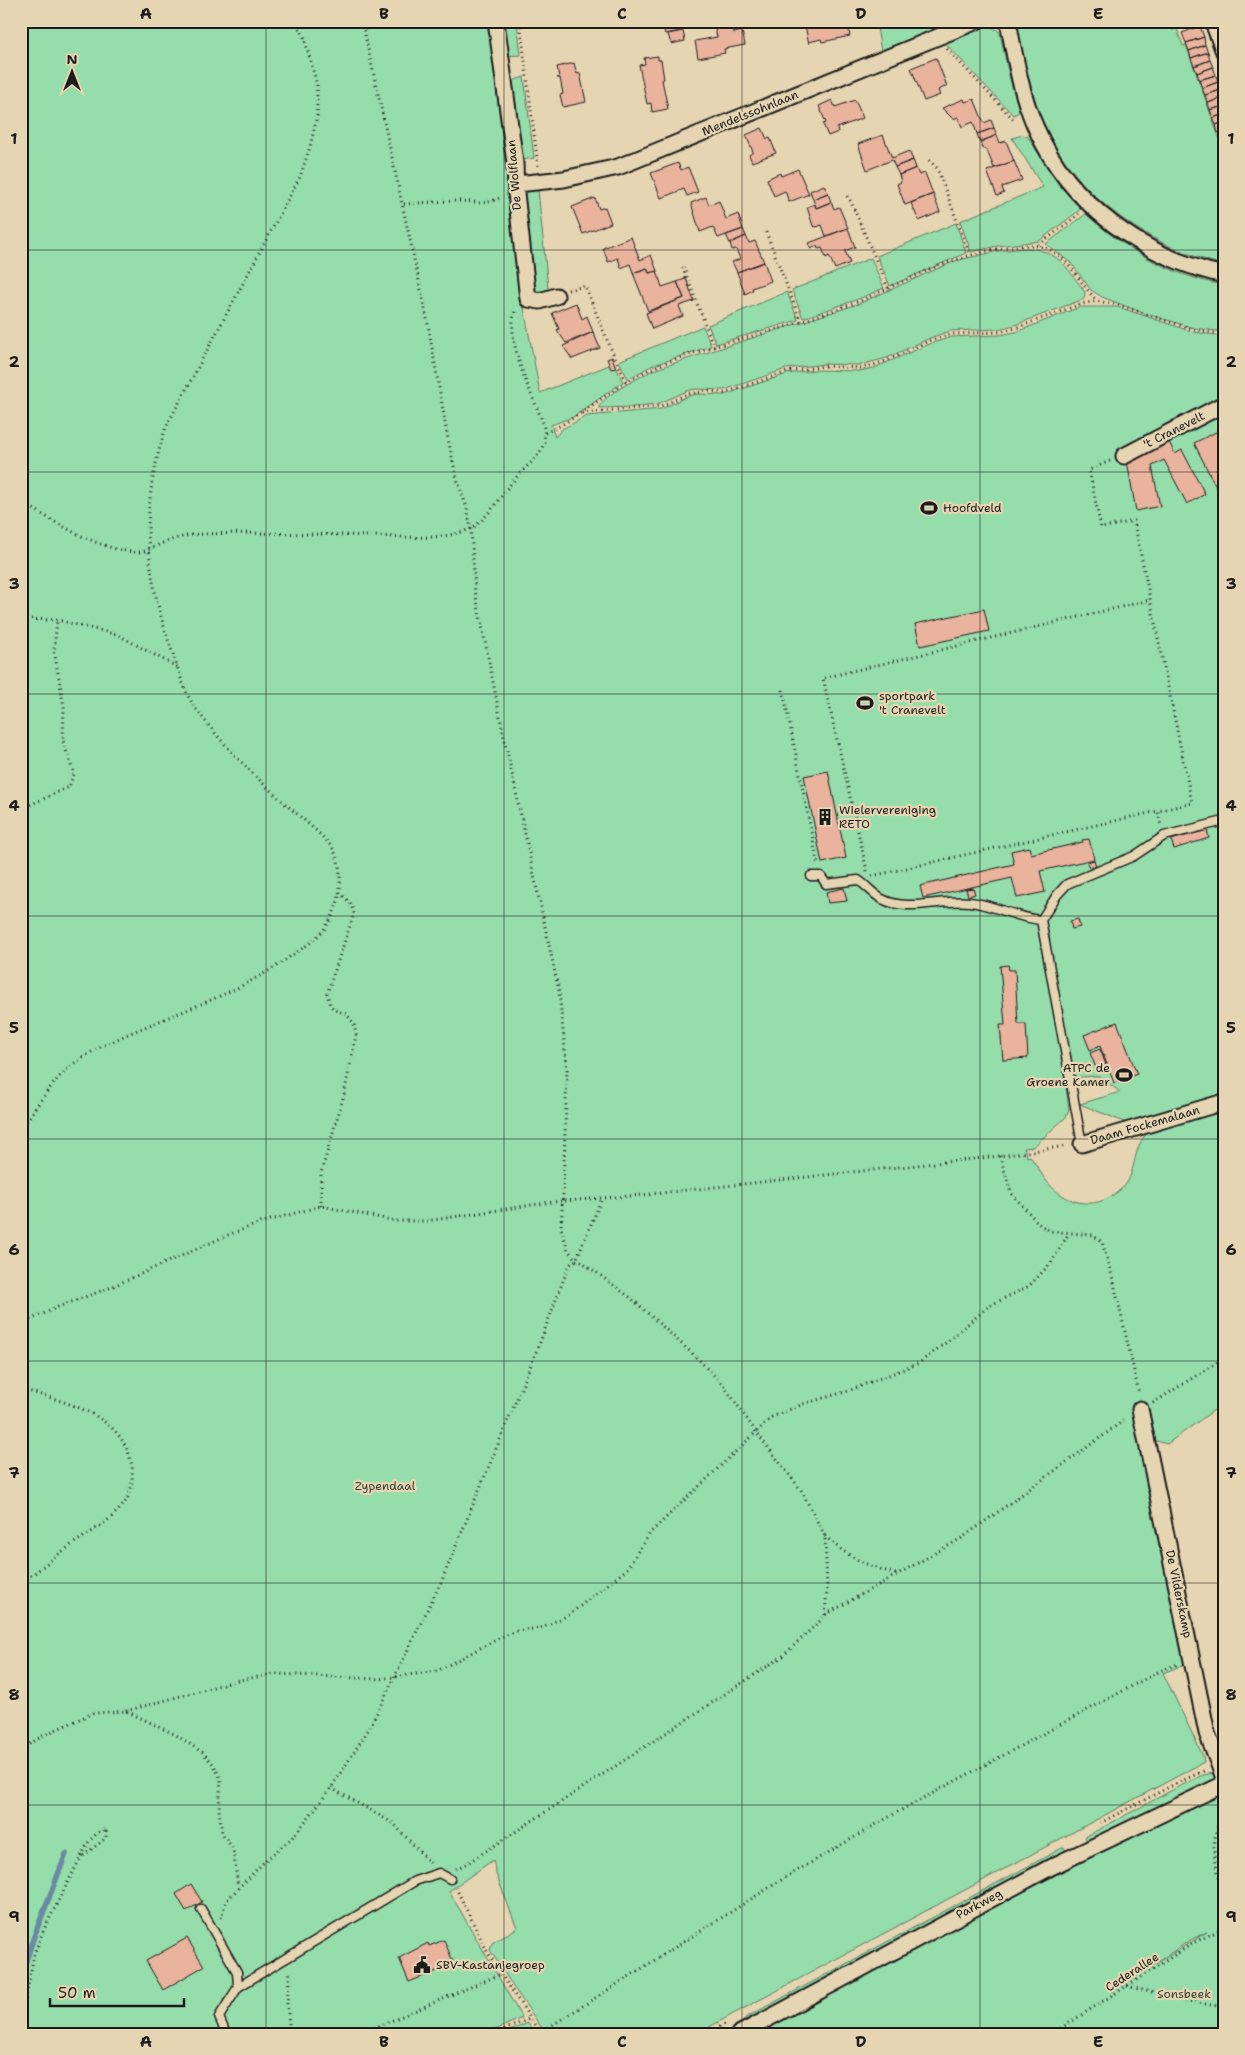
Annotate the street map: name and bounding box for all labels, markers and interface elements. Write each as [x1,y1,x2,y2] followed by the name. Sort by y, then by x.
[140,3,152,24] text: A
[379,3,389,24] text: B
[617,3,627,24] text: C
[855,3,867,24] text: D
[1093,3,1103,24] text: E
[48,48,98,98] north arrow
[66,50,78,68] text: N
[700,86,800,140] street label: Mendelssohnlaan
[10,128,18,149] text: 1
[1227,128,1235,149] text: 1
[503,139,525,211] street label: De Wolflaan
[8,351,20,372] text: 2
[1225,351,1237,372] text: 2
[1141,408,1207,452] street label: 't Cranevelt
[919,498,939,518] sports icon: Hoofdveld
[943,500,1002,516] place label: Hoofdveld
[8,573,20,594] text: 3
[1225,573,1237,594] text: 3
[879,688,946,718] place label: sportpark 't Cranevelt
[855,693,875,713] sports icon: sportpark 't Cranevelt
[8,795,20,816] text: 4
[1225,795,1237,816] text: 4
[839,802,936,832] place label: Wielervereniging RETO
[815,807,835,827] building icon: Wielervereniging RETO
[9,1017,19,1038] text: 5
[1226,1017,1236,1038] text: 5
[1026,1060,1110,1090] place label: ATPC de Groene Kamer
[1114,1065,1134,1085] sports icon: ATPC de Groene Kamer
[1089,1102,1201,1148] street label: Daam Fockemalaan
[8,1239,20,1260] text: 6
[1225,1239,1237,1260] text: 6
[8,1462,20,1483] text: 7
[1225,1462,1237,1483] text: 7
[355,1478,416,1494] park label: Zypendaal
[1162,1549,1196,1640] street label: De Vilderskamp
[8,1684,20,1705] text: 8
[1225,1684,1237,1705] text: 8
[953,1885,1005,1923] street label: Parkweg
[8,1906,20,1927] text: 9
[1225,1906,1237,1927] text: 9
[1102,1949,1162,1995] street label: Cederallee
[412,1955,432,1975] public building icon: SBV-Kastanjegroep
[436,1957,545,1973] place label: SBV-Kastanjegroep
[50,1975,184,2007] scale bar
[58,1983,96,2003] text: 50 m
[1157,1986,1211,2002] park label: Sonsbeek
[140,2031,152,2052] text: A
[379,2031,389,2052] text: B
[617,2031,627,2052] text: C
[855,2031,867,2052] text: D
[1093,2031,1103,2052] text: E

